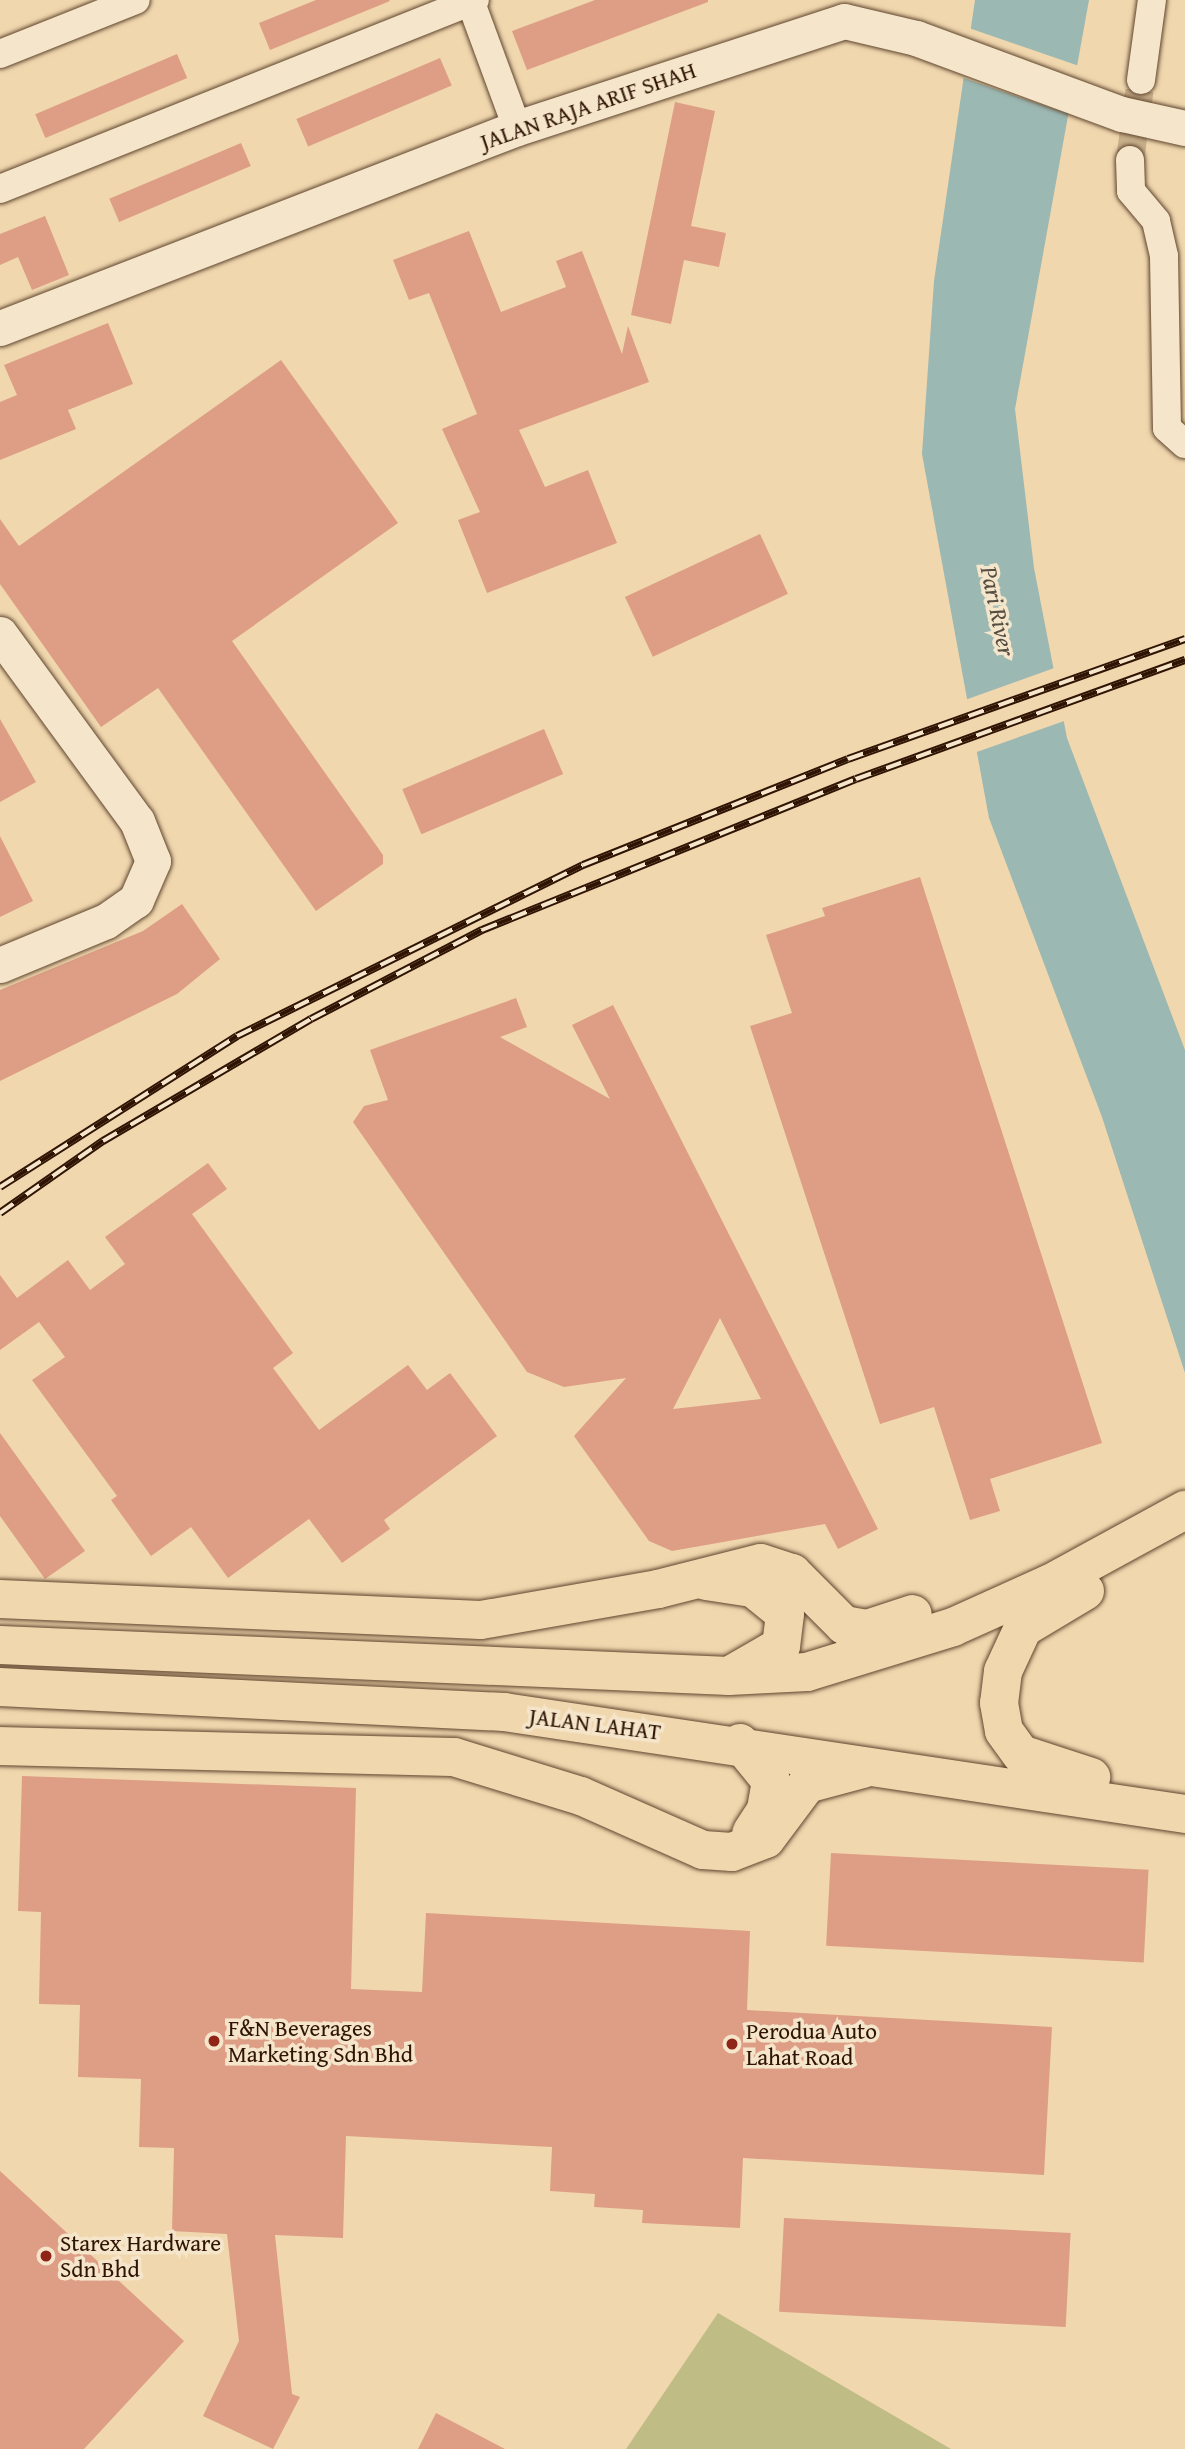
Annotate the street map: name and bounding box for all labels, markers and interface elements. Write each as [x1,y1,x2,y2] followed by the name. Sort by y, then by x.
[477,56,699,156] street label: JALAN RAJA ARIF SHAH
[974,563,1022,659] water label: Pari River
[528,1702,662,1746] street label: JALAN LAHAT
[228,2014,413,2068] place label: F&N Beverages Marketing Sdn Bhd
[746,2017,877,2071] place label: Perodua Auto Lahat Road
[206,2033,222,2049] marker: F&N Beverages Marketing Sdn Bhd
[724,2036,740,2052] marker: Perodua Auto Lahat Road
[60,2229,221,2283] place label: Starex Hardware Sdn Bhd
[38,2248,54,2264] marker: Starex Hardware Sdn Bhd

